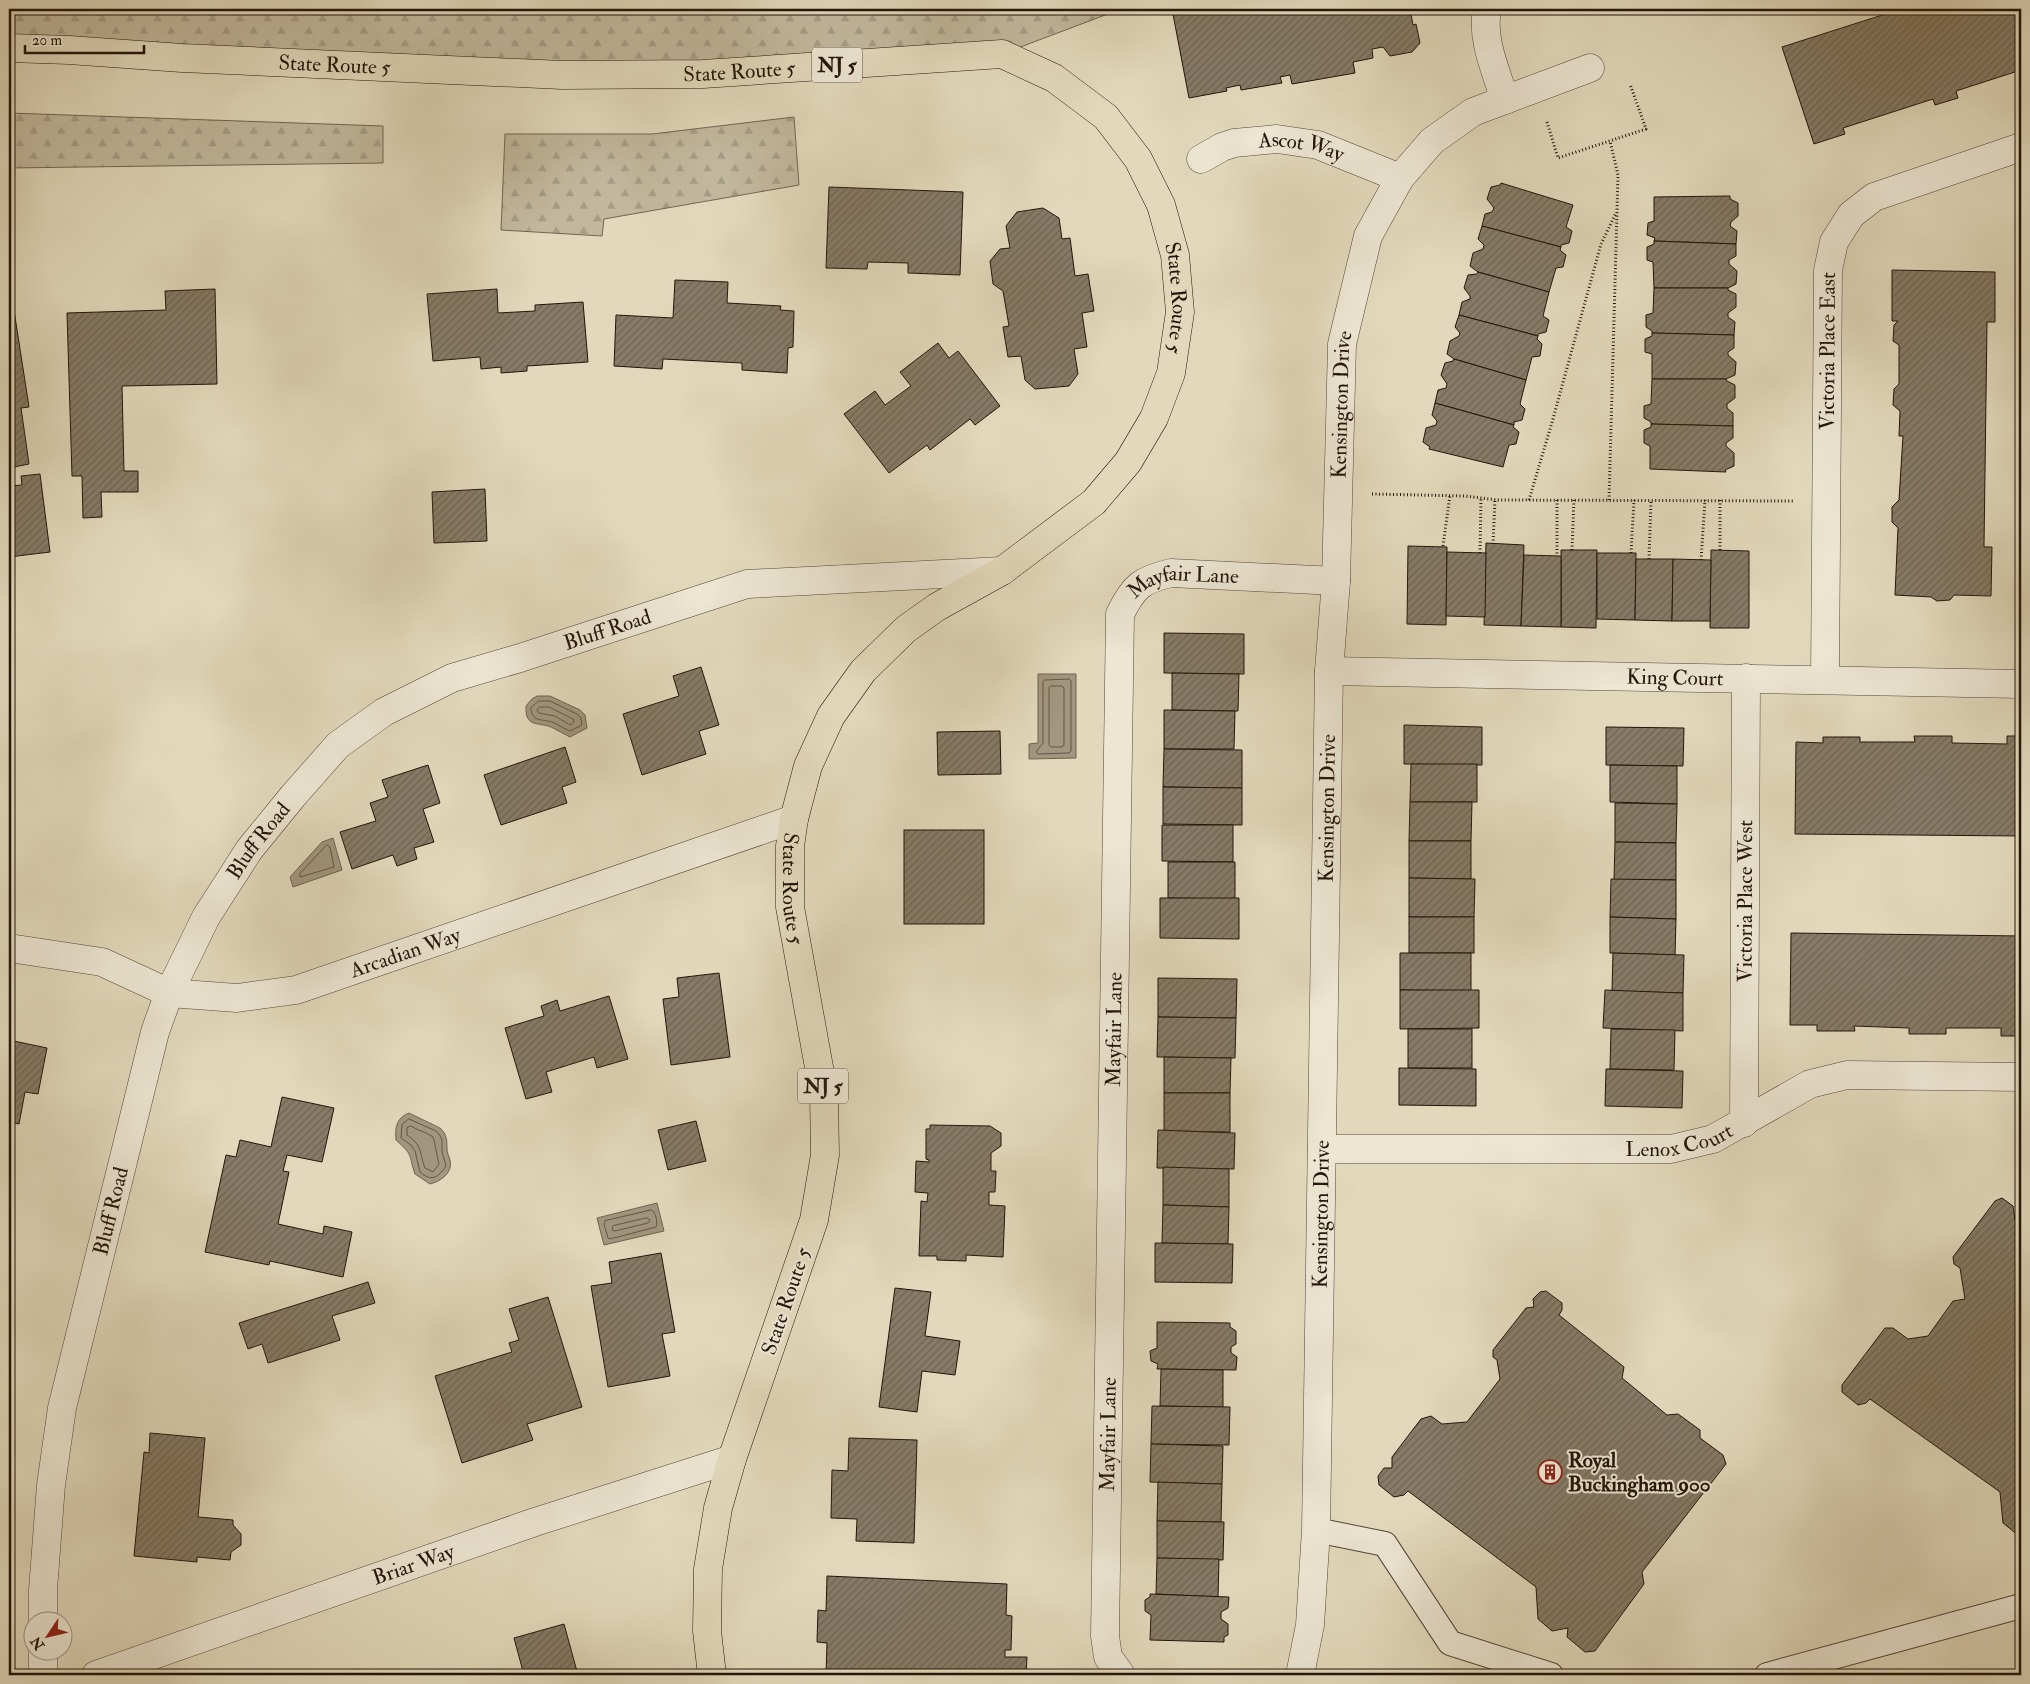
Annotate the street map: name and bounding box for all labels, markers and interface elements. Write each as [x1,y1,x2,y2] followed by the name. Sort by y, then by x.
[25,22,144,54] scale bar
[32,31,62,50] text: 20 m
[812,48,862,82] road number: NJ 5
[278,49,392,81] street label: State Route 5
[683,55,797,88] street label: State Route 5
[1256,126,1349,168] street label: Ascot Way
[1158,239,1193,356] street label: State Route 5
[1814,272,1842,430] street label: Victoria Place East
[1326,328,1359,479] street label: Kensington Drive
[1121,560,1240,604] street label: Mayfair Lane
[560,603,655,657] street label: Bluff Road
[1626,664,1724,692] street label: King Court
[1313,734,1342,883] street label: Kensington Drive
[221,796,297,885] street label: Bluff Road
[1732,820,1759,982] street label: Victoria Place West
[776,831,810,948] street label: State Route 5
[345,921,465,985] street label: Arcadian Way
[1100,972,1129,1087] street label: Mayfair Lane
[798,1068,848,1104] road number: NJ 5
[1625,1117,1738,1163] street label: Lenox Court
[1307,1140,1336,1289] street label: Kensington Drive
[87,1163,135,1258] street label: Bluff Road
[755,1243,818,1359] street label: State Route 5
[1094,1377,1123,1492] street label: Mayfair Lane
[1568,1447,1711,1498] place label: Royal Buckingham 900
[1537,1459,1563,1485] building icon: Royal Buckingham 900
[369,1538,459,1592] street label: Briar Way
[22,1612,72,1662] north arrow
[27,1633,49,1654] text: N

